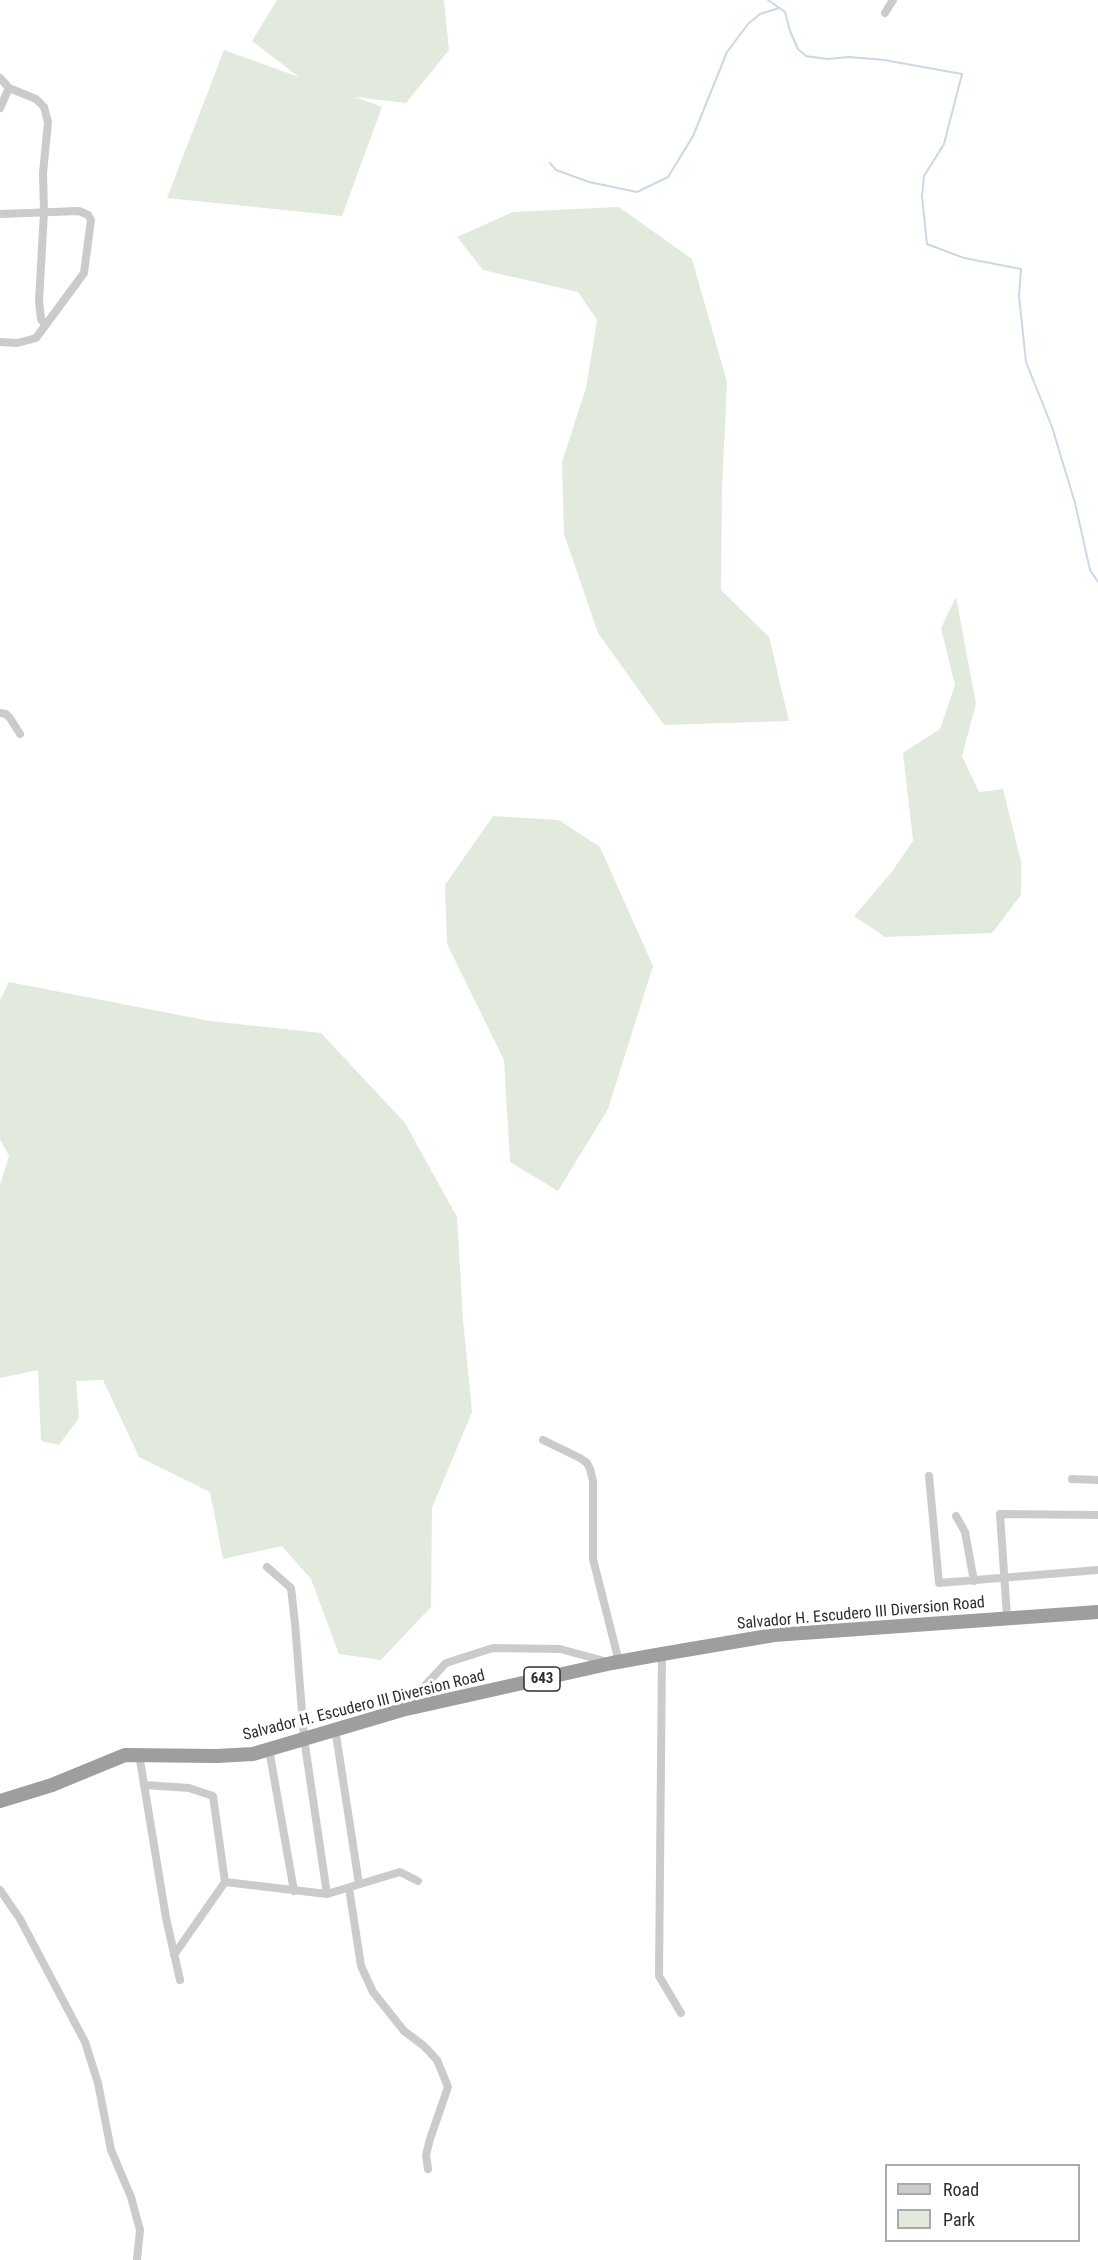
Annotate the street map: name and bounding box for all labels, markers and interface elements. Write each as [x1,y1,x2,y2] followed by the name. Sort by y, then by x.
[736,1594,986,1634] street label: Salvador H. Escudero III Diversion Road
[241,1667,487,1745] street label: Salvador H. Escudero III Diversion Road
[524,1667,560,1691] road number: 643
[885,2164,1080,2242] legend
[943,2179,979,2200] text: Road
[943,2209,975,2230] text: Park

